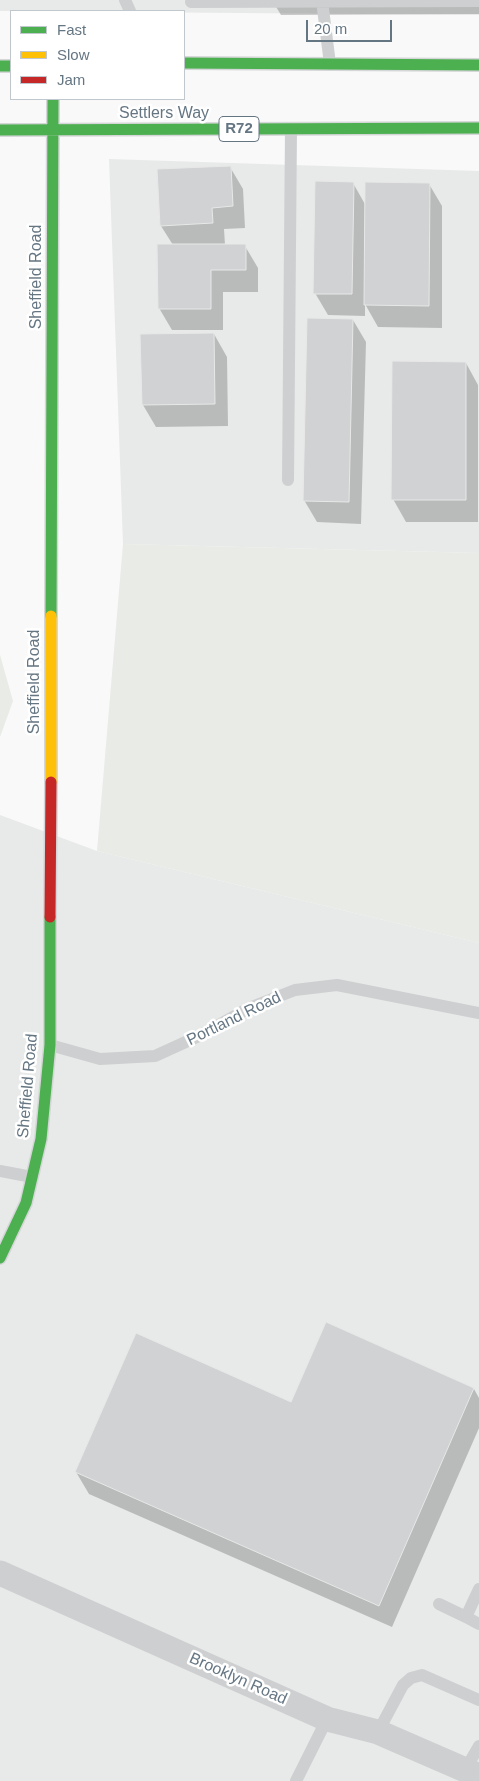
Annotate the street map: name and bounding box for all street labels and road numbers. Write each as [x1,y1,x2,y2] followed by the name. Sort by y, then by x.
[119,104,209,124] street label: Settlers Way
[219,116,259,142] road number: R72
[27,225,47,329] street label: Sheffield Road
[25,630,45,734] street label: Sheffield Road
[184,988,284,1050] street label: Portland Road
[14,1033,42,1139] street label: Sheffield Road
[186,1649,290,1709] street label: Brooklyn Road

